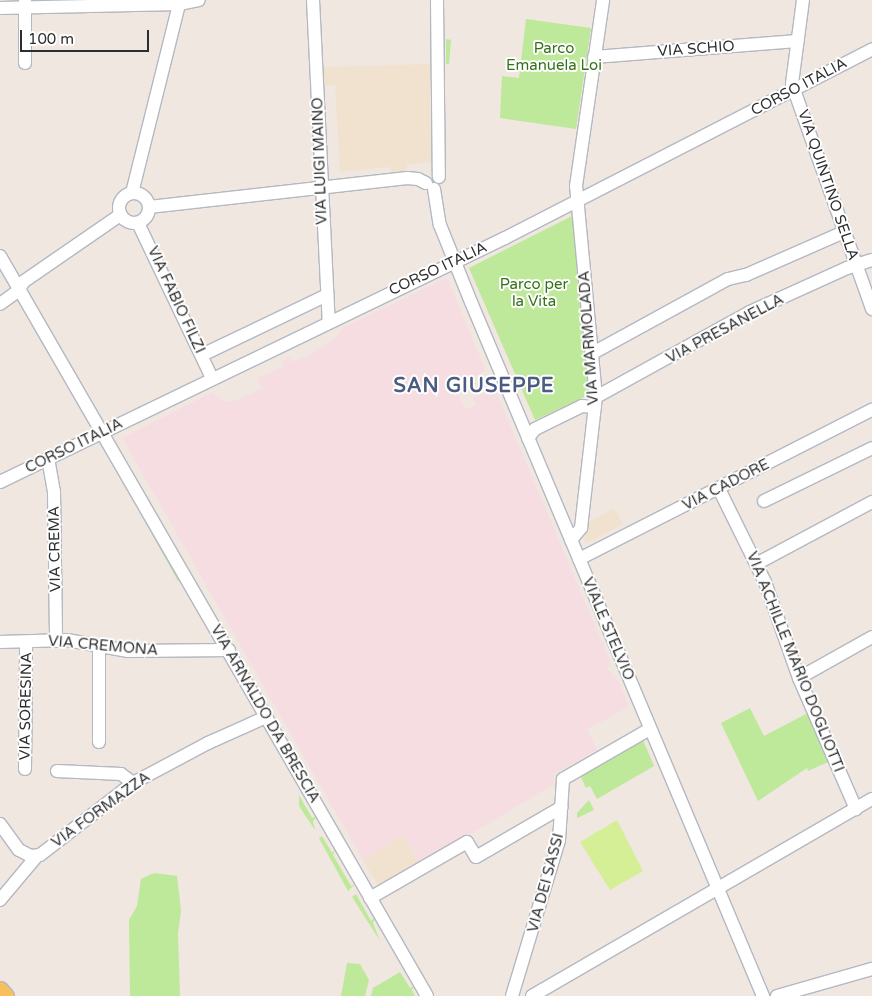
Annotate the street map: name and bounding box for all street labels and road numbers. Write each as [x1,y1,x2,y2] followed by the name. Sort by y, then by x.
[657,37,735,61] street label: VIA SCHIO
[748,54,850,120] street label: CORSO ITALIA
[309,97,331,225] street label: VIA LUIGI MAINO
[794,107,862,263] street label: VIA QUINTINO SELLA
[386,238,490,300] street label: CORSO ITALIA
[143,244,209,356] street label: VIA FABIO FILZI
[575,270,603,406] street label: VIA MARMOLADA
[663,290,787,368] street label: VIA PRESANELLA
[22,415,126,477] street label: CORSO ITALIA
[680,455,772,515] street label: VIA CADORE
[45,506,65,592] street label: VIA CREMA
[742,549,848,775] street label: VIA ACHILLE MARIO DOGLIOTTI
[578,575,638,683] street label: VIALE STELVIO
[207,622,323,806] street label: VIA ARNALDO DA BRESCIA
[47,632,159,660] street label: VIA CREMONA
[16,652,36,760] street label: VIA SORESINA
[48,768,154,852] street label: VIA FORMAZZA
[524,831,568,935] street label: VIA DEI SASSI

